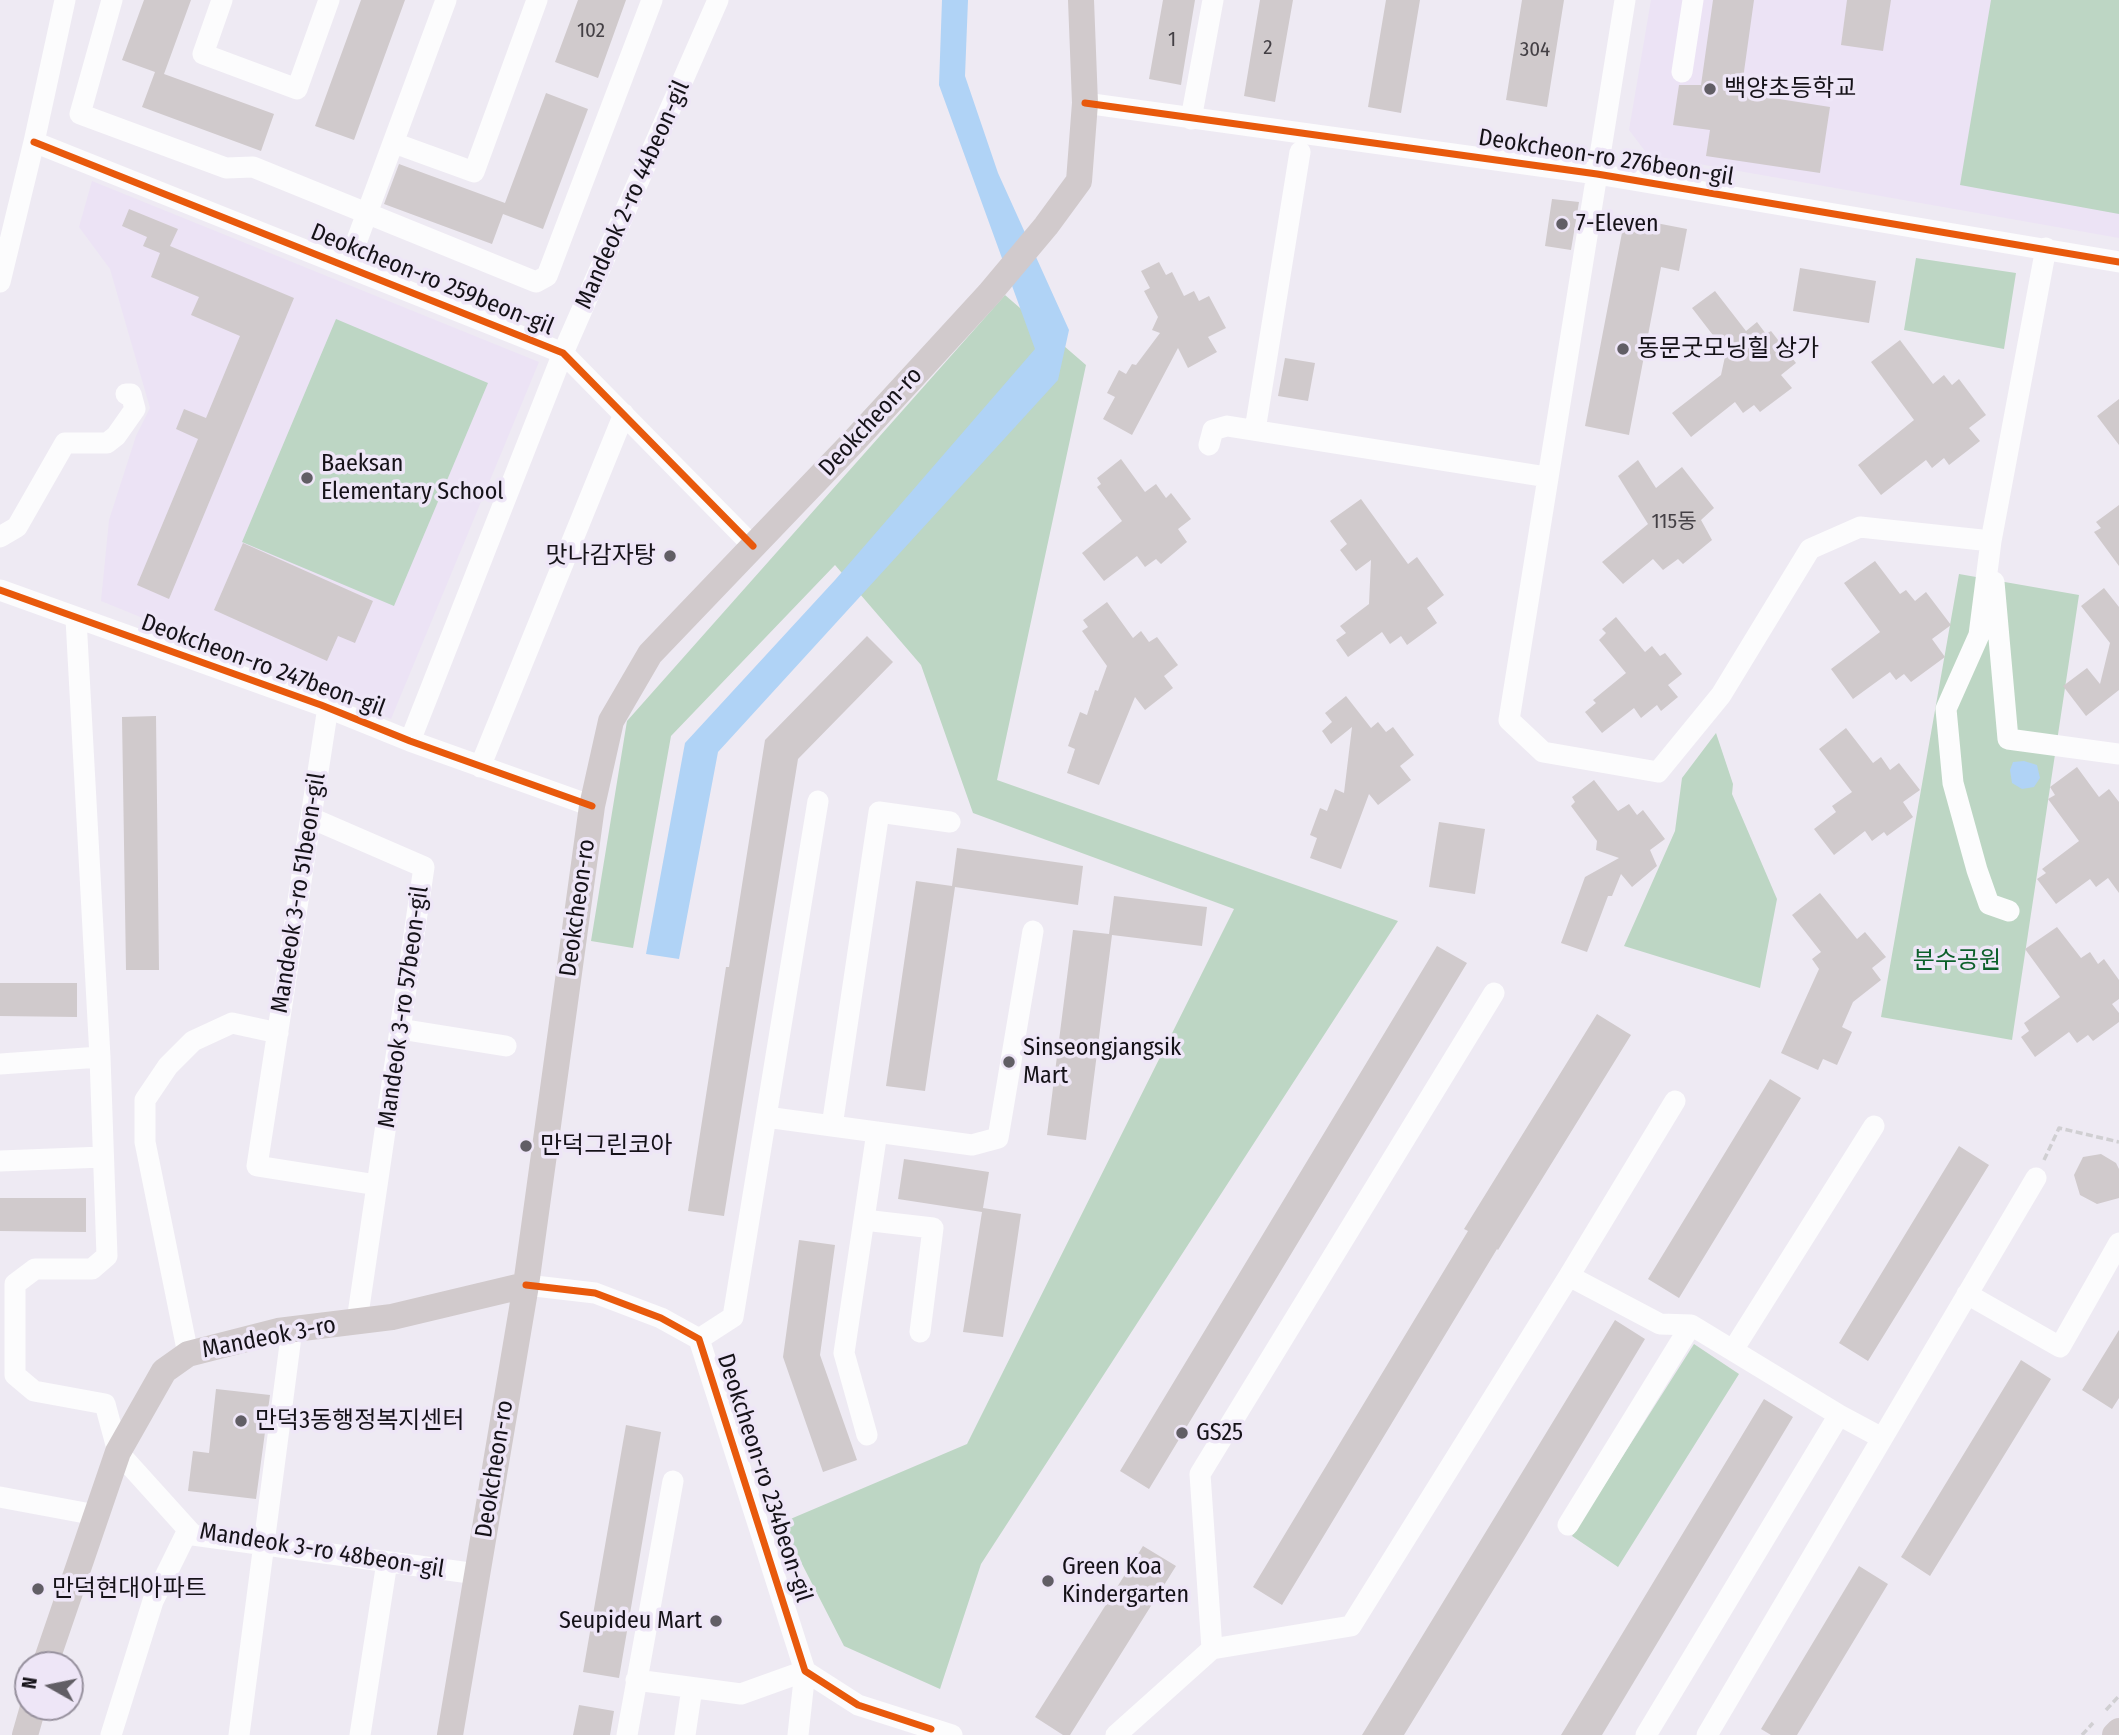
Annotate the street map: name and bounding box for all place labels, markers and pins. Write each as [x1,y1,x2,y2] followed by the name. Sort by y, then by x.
[1724,75,1856,103] place label: 백양초등학교
[1702,81,1718,97] marker: 백양초등학교
[1576,210,1659,238] place label: 7-Eleven
[1554,216,1570,232] marker: 7-Eleven
[1637,335,1819,363] place label: 동문굿모닝힐 상가
[1615,341,1631,357] marker: 동문굿모닝힐 상가
[321,450,504,506] place label: Baeksan Elementary School
[299,470,315,486] marker: Baeksan Elementary School
[546,542,656,570] place label: 맛나감자탕
[662,548,678,564] marker: 맛나감자탕
[1023,1034,1181,1090] place label: Sinseongjangsik Mart
[1001,1054,1017,1070] marker: Sinseongjangsik Mart
[540,1132,672,1160] place label: 만덕그린코아
[518,1138,534,1154] marker: 만덕그린코아
[255,1407,465,1435] place label: 만덕3동행정복지센터
[233,1413,249,1429] marker: 만덕3동행정복지센터
[1196,1419,1243,1447] place label: GS25
[1174,1425,1190,1441] marker: GS25
[1062,1553,1189,1609] place label: Green Koa Kindergarten
[1040,1573,1056,1589] marker: Green Koa Kindergarten
[52,1575,207,1603] place label: 만덕현대아파트
[30,1581,46,1597] marker: 만덕현대아파트
[559,1607,702,1635] place label: Seupideu Mart
[708,1613,724,1629] marker: Seupideu Mart

